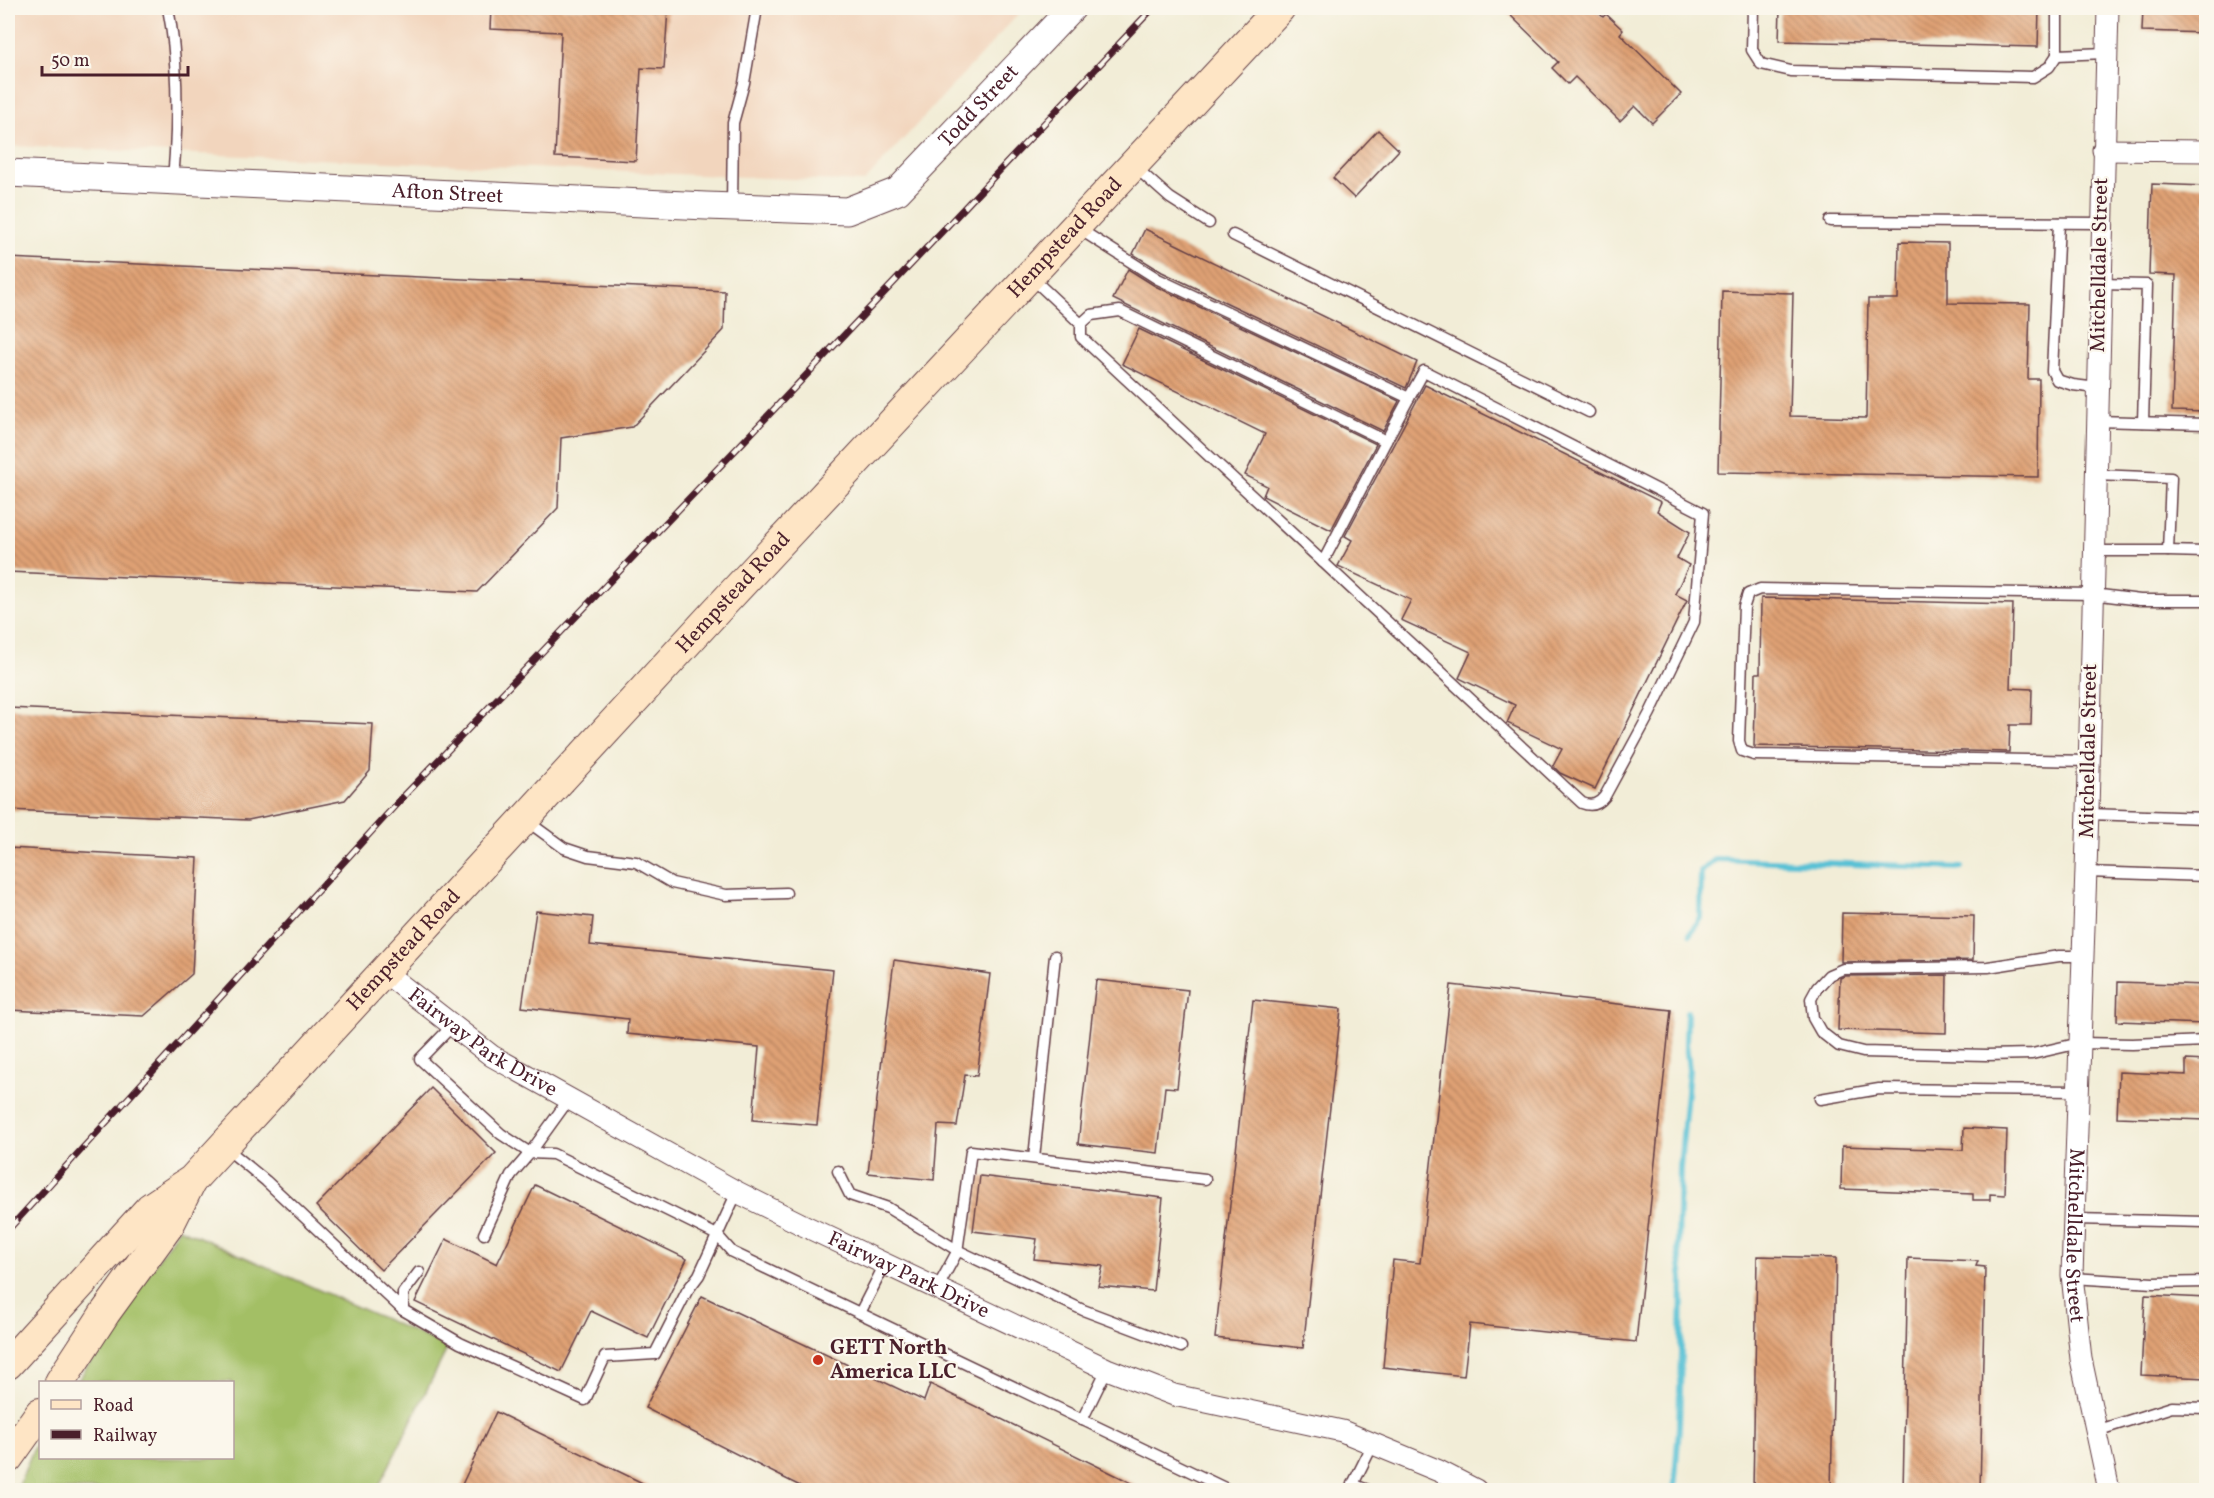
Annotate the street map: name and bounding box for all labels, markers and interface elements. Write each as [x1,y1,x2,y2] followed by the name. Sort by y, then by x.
[42,39,188,77] scale bar
[51,49,90,74] text: 50 m
[932,58,1026,154] street label: Todd Street
[1001,171,1129,305] street label: Hempstead Road
[391,177,504,211] street label: Afton Street
[2084,177,2116,353] street label: Mitchelldale Street
[669,526,797,660] street label: Hempstead Road
[2073,663,2105,839] street label: Mitchelldale Street
[340,883,467,1018] street label: Hempstead Road
[402,981,563,1104] street label: Fairway Park Drive
[2057,1148,2092,1324] street label: Mitchelldale Street
[823,1224,994,1326] street label: Fairway Park Drive
[830,1334,957,1387] place label: GETT North America LLC
[811,1353,825,1367] marker: GETT North America LLC
[39,1381,234,1459] legend
[93,1394,134,1419] text: Road
[93,1424,157,1449] text: Railway

